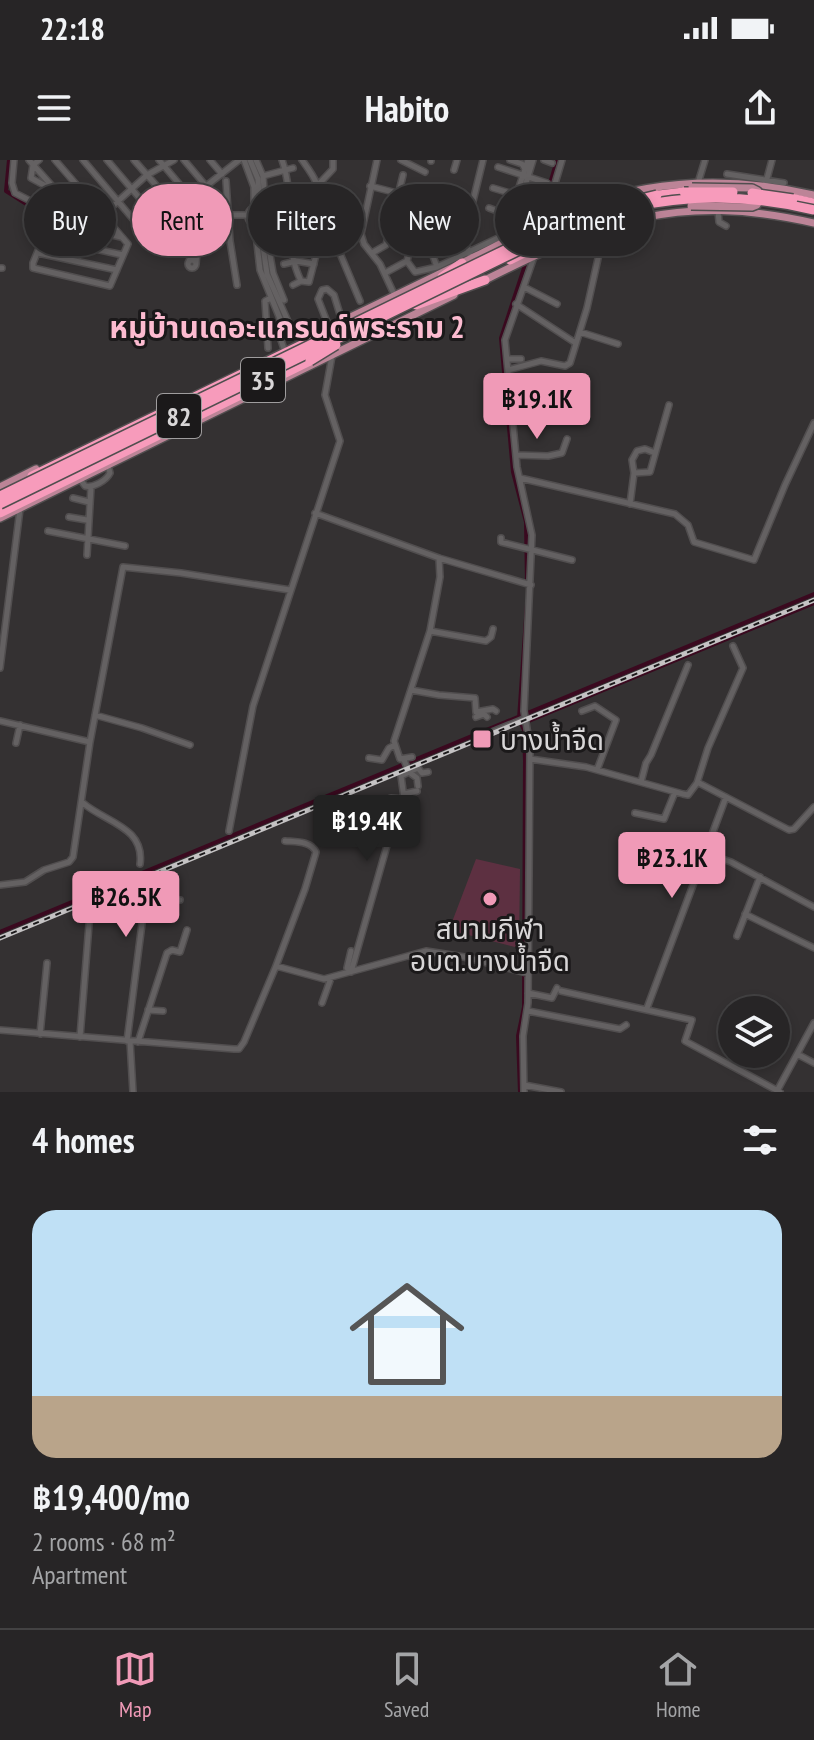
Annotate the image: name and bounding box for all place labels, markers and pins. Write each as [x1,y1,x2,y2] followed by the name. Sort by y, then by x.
[472,373,602,441] pin: ฿19.1K
[500,721,604,758] place label: บางน้ำจืด
[471,728,493,750] marker: บางน้ำจืด
[302,795,432,863] pin: ฿19.4K
[607,832,737,900] pin: ฿23.1K
[61,871,191,939] pin: ฿26.5K
[481,890,499,908] marker: สนามกีฬา อบต.บางน้ำจืด
[410,910,570,979] place label: สนามกีฬา อบต.บางน้ำจืด

